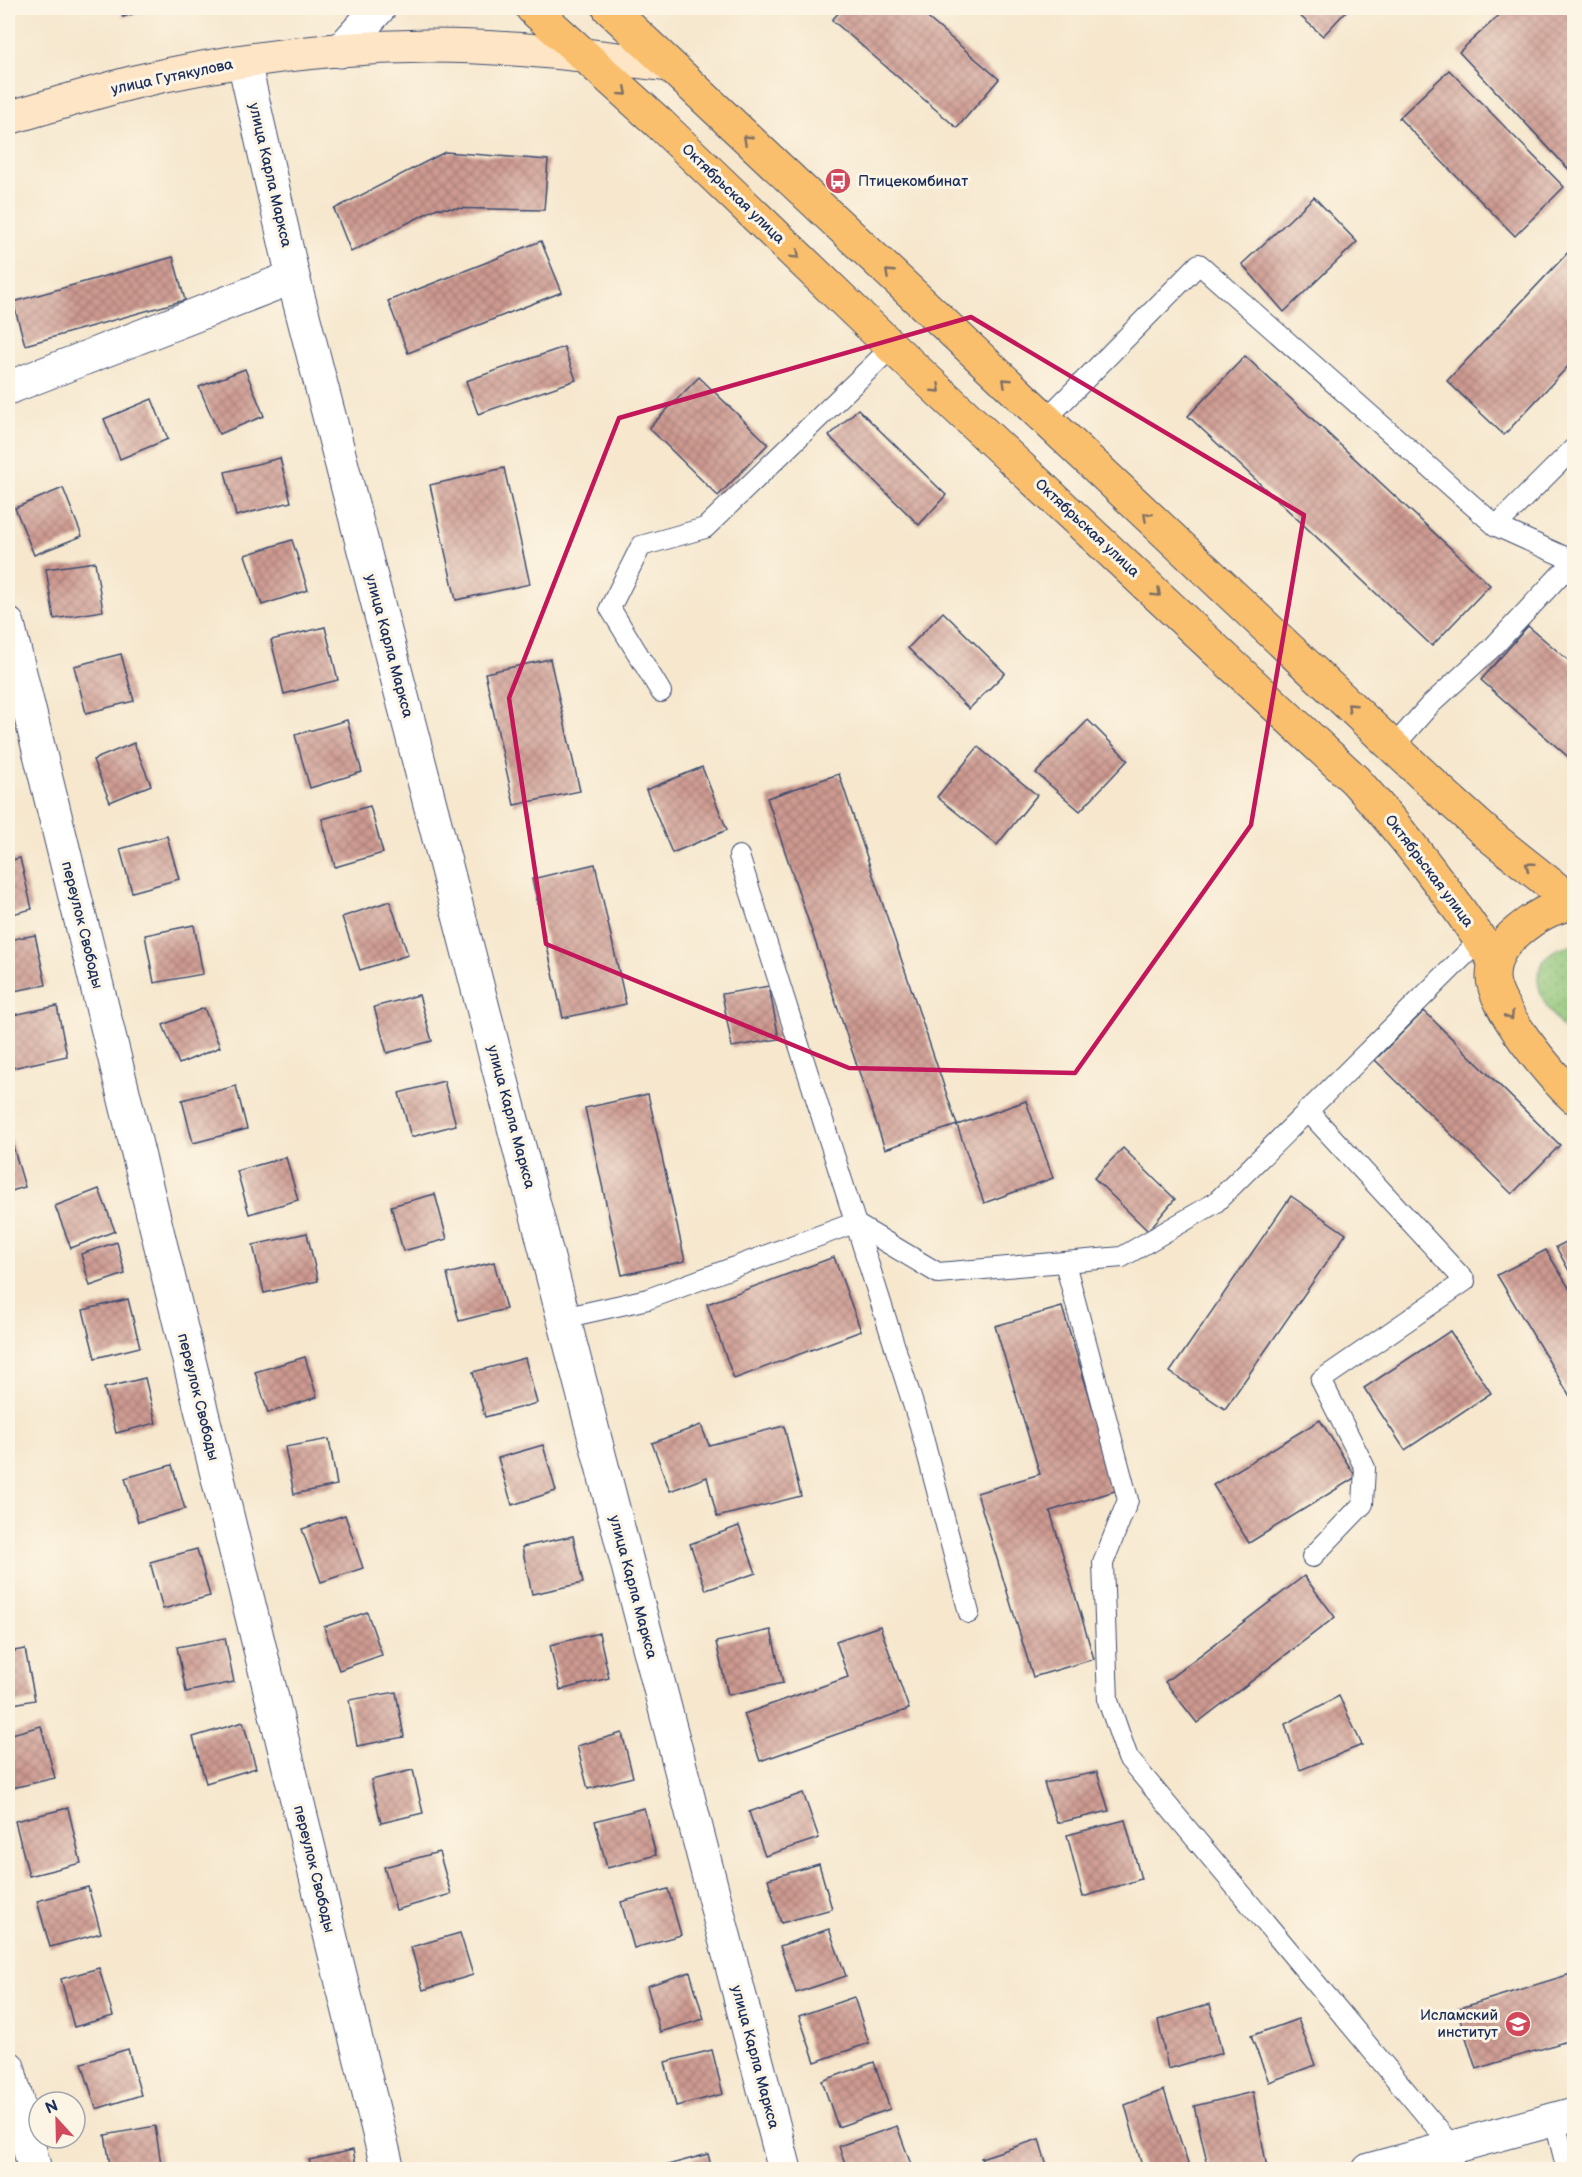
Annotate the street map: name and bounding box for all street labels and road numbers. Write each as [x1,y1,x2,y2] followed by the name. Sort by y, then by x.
[109,55,235,99] street label: улица Гутякулова
[244,101,296,249] street label: улица Карла Маркса
[677,140,789,248] street label: Октябрьская улица
[1031,475,1143,581] street label: Октябрьская улица
[361,572,417,720] street label: улица Карла Маркса
[1380,811,1478,931] street label: Октябрьская улица
[57,859,107,991] street label: переулок Свободы
[483,1043,539,1191] street label: улица Карла Маркса
[173,1331,223,1463] street label: переулок Свободы
[605,1513,661,1661] street label: улица Карла Маркса
[289,1803,339,1935] street label: переулок Свободы
[727,1983,783,2131] street label: улица Карла Маркса

